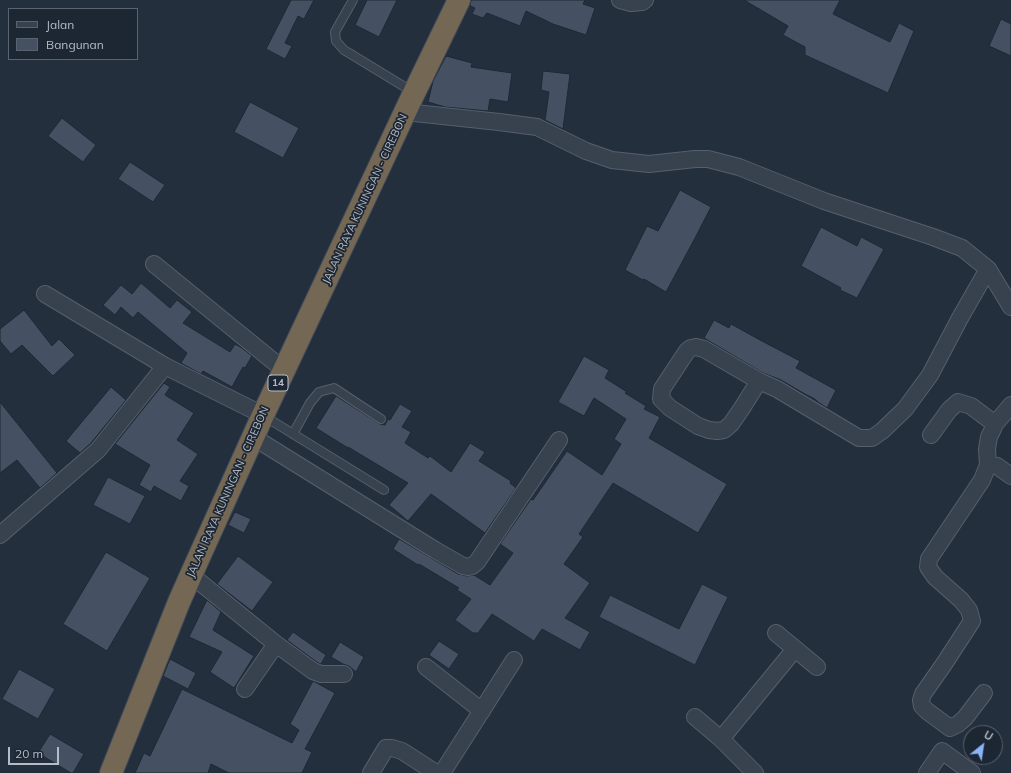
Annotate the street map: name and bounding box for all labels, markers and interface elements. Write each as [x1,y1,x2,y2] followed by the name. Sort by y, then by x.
[8,8,138,60] legend
[46,17,74,32] text: Jalan
[46,37,104,52] text: Bangunan
[320,112,410,286] street label: JALAN RAYA KUNINGAN - CIREBON
[268,375,288,391] road number: 14
[184,404,272,580] street label: JALAN RAYA KUNINGAN - CIREBON
[963,725,1003,765] north arrow
[981,727,996,744] text: U
[10,739,61,765] scale bar
[15,746,43,761] text: 20 m

